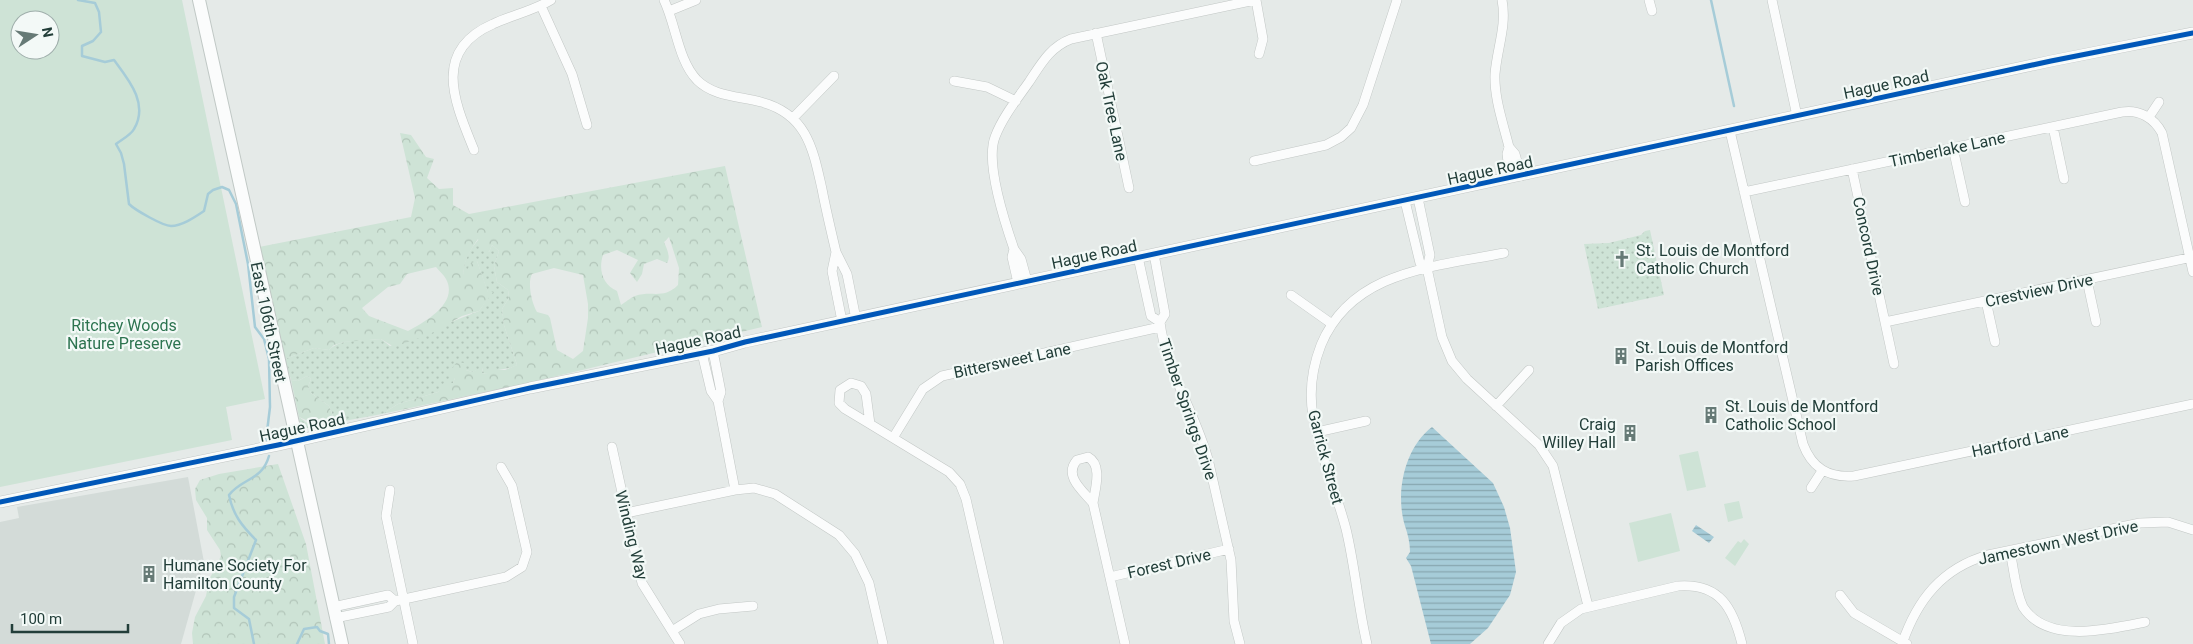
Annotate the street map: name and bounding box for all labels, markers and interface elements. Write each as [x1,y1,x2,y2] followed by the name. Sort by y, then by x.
[10,10,60,60] north arrow
[39,26,57,39] text: N
[1092,60,1131,163] street label: Oak Tree Lane
[1842,66,1931,103] street label: Hague Road
[1887,128,2007,171] street label: Timberlake Lane
[1446,152,1535,189] street label: Hague Road
[1849,195,1888,297] street label: Concord Drive
[1050,236,1139,273] street label: Hague Road
[1636,241,1789,278] place label: St. Louis de Montford Catholic Church
[1612,249,1632,269] church icon: St. Louis de Montford Catholic Church
[246,260,291,384] street label: East 106th Street
[1983,270,2095,311] street label: Crestview Drive
[67,316,181,353] park label: Ritchey Woods Nature Preserve
[654,322,743,359] street label: Hague Road
[1154,336,1221,482] street label: Timber Springs Drive
[1635,338,1788,375] place label: St. Louis de Montford Parish Offices
[952,339,1072,382] street label: Bittersweet Lane
[1611,346,1631,366] building icon: St. Louis de Montford Parish Offices
[1725,397,1878,434] place label: St. Louis de Montford Catholic School
[1701,405,1721,425] building icon: St. Louis de Montford Catholic School
[1304,408,1347,506] street label: Garrick Street
[258,409,347,446] street label: Hague Road
[1542,415,1616,452] place label: Craig Willey Hall
[1970,422,2070,461] street label: Hartford Lane
[1620,423,1640,443] building icon: Craig Willey Hall
[611,488,652,582] street label: Winding Way
[1976,516,2140,569] street label: Jamestown West Drive
[1126,545,1213,582] street label: Forest Drive
[163,556,307,593] place label: Humane Society For Hamilton County
[139,564,159,584] building icon: Humane Society For Hamilton County
[12,602,129,634] scale bar
[20,610,62,628] text: 100 m

